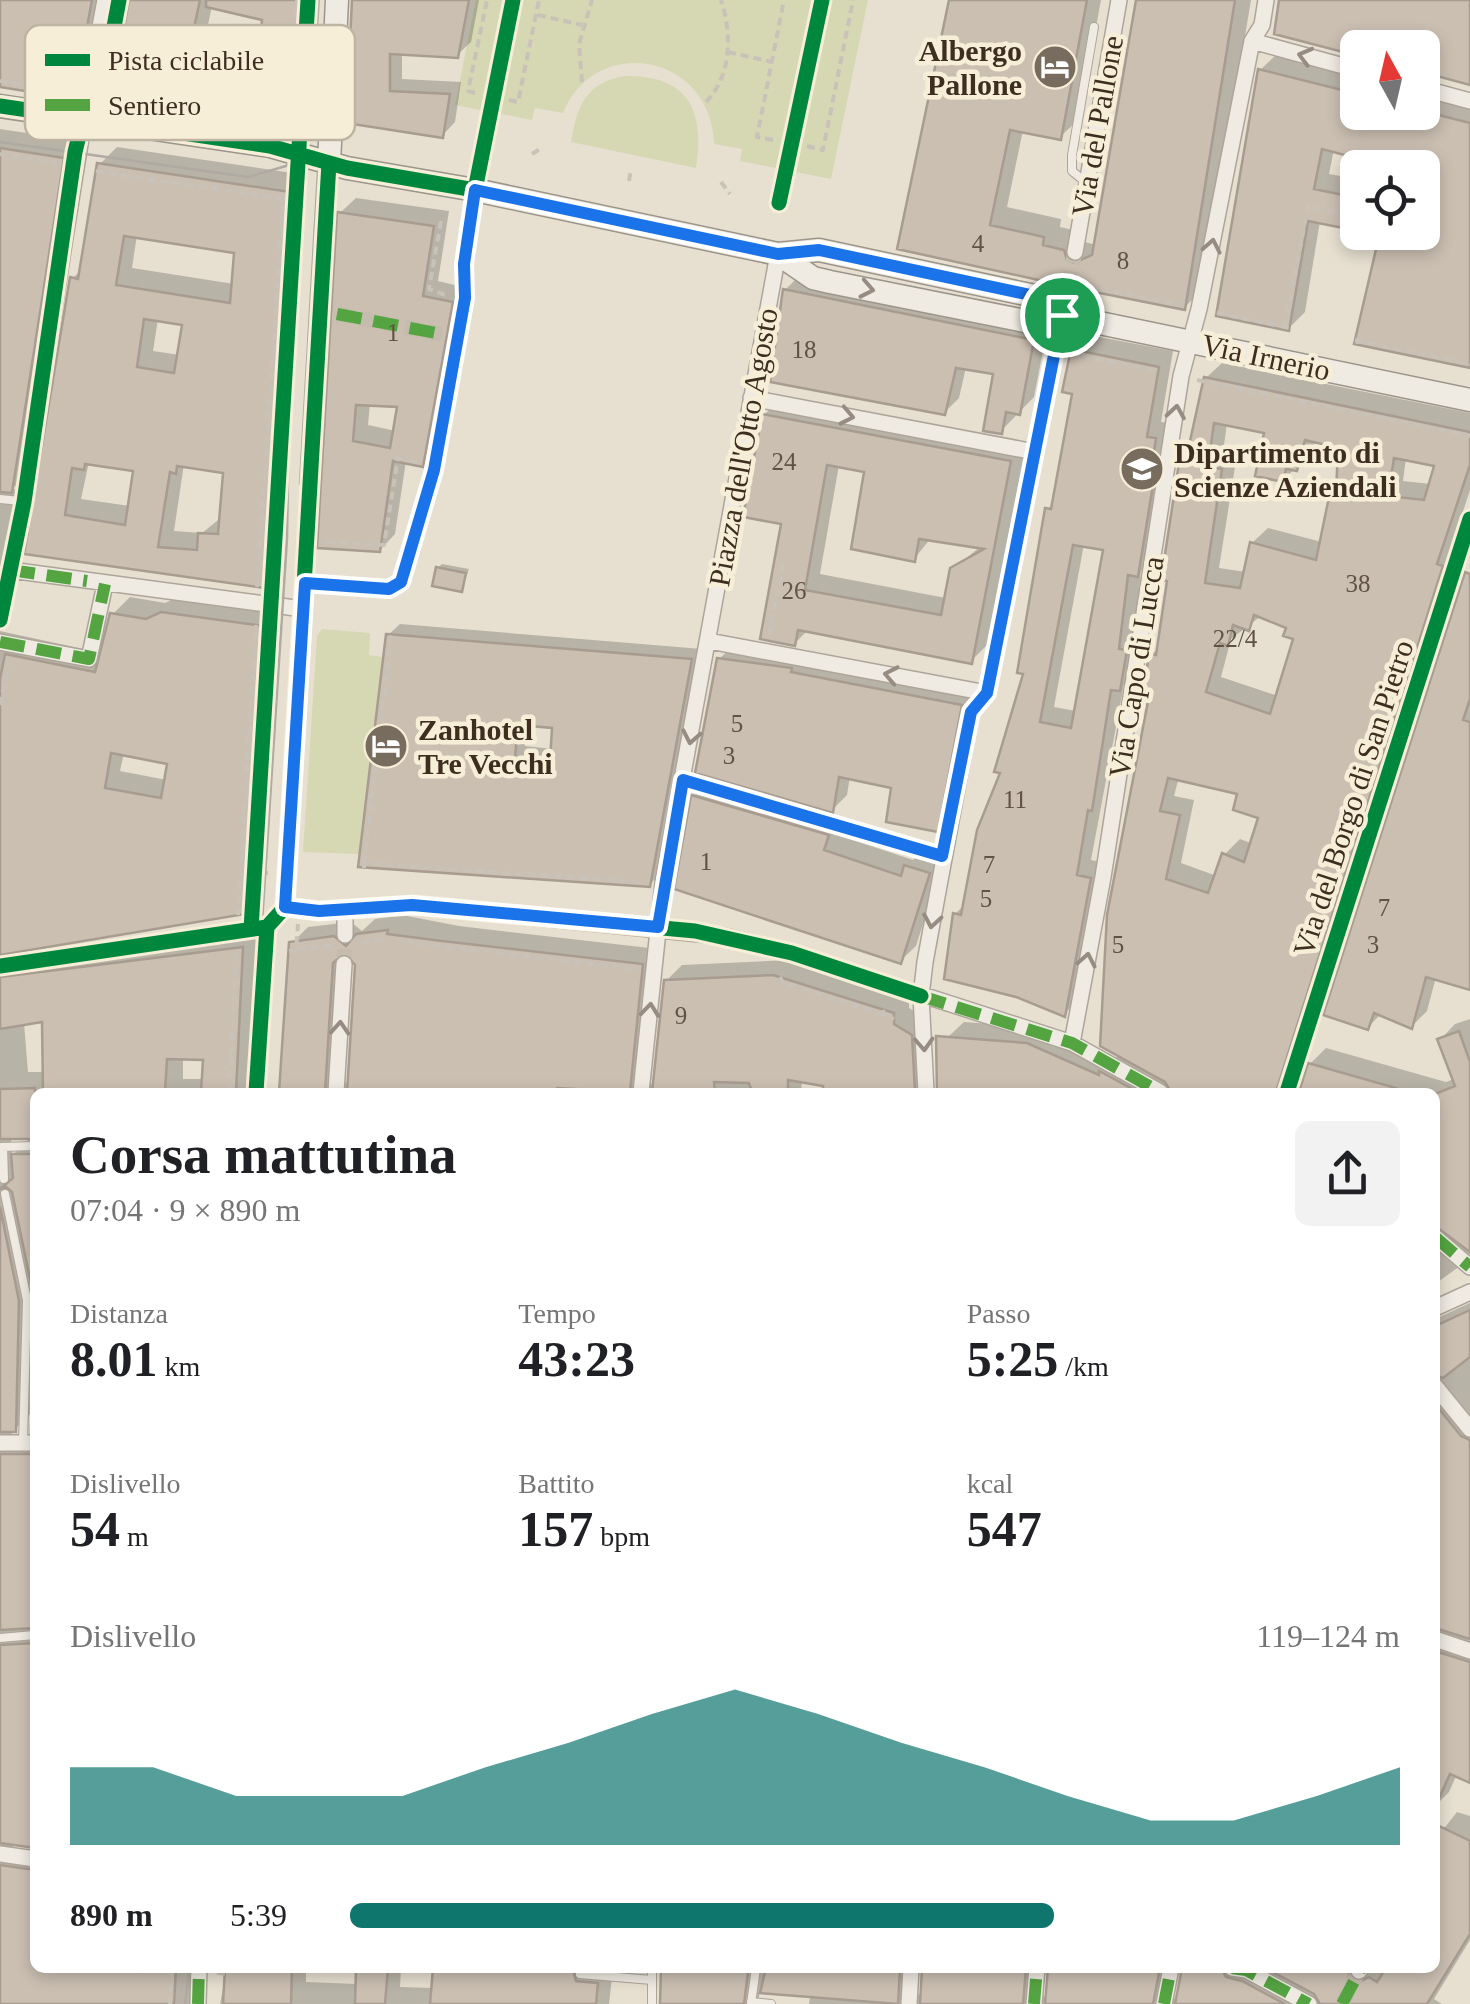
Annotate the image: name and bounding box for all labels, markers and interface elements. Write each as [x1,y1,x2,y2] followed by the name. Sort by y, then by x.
[25,25,355,140] legend
[1340,30,1440,130] north arrow
[1340,30,1440,250] map controls
[1065,33,1129,219] street label: Via del Pallone
[919,34,1022,101] place label: Albergo Pallone
[1032,44,1078,90] hotel icon: Albergo Pallone
[108,45,264,76] text: Pista ciclabile
[1296,46,1314,67] one-way arrow
[108,90,201,121] text: Sentiero
[1340,150,1440,250] button: locate
[972,230,985,257] house number: 4
[1200,238,1221,255] one-way arrow
[1117,247,1129,274] house number: 8
[1020,273,1105,358] pin
[858,278,875,299] one-way arrow
[1035,288,1090,343] icon: arrive
[702,305,784,589] street label: Piazza dell'Otto Agosto
[387,319,399,346] house number: 1
[1199,327,1333,387] street label: Via Irnerio
[792,336,817,363] house number: 18
[838,404,855,425] one-way arrow
[1164,404,1185,421] one-way arrow
[1174,436,1396,503] place label: Dipartimento di Scienze Aziendali
[1119,446,1165,492] school or university icon: Dipartimento di Scienze Aziendali
[772,448,797,475] house number: 24
[1102,554,1170,780] street label: Via Capo di Lucca
[1346,570,1371,597] house number: 38
[782,577,807,604] house number: 26
[1213,625,1258,652] house number: 22/4
[1286,636,1420,960] street label: Via del Borgo di San Pietro
[883,666,900,687] one-way arrow
[731,710,743,737] house number: 5
[418,713,553,780] place label: Zanhotel Tre Vecchi
[363,723,409,769] hotel icon: Zanhotel Tre Vecchi
[681,729,702,745] one-way arrow
[723,742,735,769] house number: 3
[1003,786,1027,813] house number: 11
[700,848,712,875] house number: 1
[983,851,995,878] house number: 7
[980,885,992,912] house number: 5
[1378,894,1390,921] house number: 7
[922,913,943,929] one-way arrow
[1112,931,1124,958] house number: 5
[1367,931,1379,958] house number: 3
[1076,952,1097,969] one-way arrow
[639,1002,660,1018] one-way arrow
[675,1002,687,1029] house number: 9
[329,1020,350,1036] one-way arrow
[913,1037,934,1053] one-way arrow
[1295,1121,1400,1226] button: share
[70,1124,457,1185] text: Corsa mattutina
[70,1192,300,1228] text: 07:04 · 9 × 890 m
[70,1298,168,1329] text: Distanza
[518,1298,596,1329] text: Tempo
[967,1298,1030,1329] text: Passo
[70,1331,158,1387] text: 8.01
[518,1331,635,1387] text: 43:23
[967,1331,1058,1387] text: 5:25
[158,1351,200,1382] text: km
[1058,1351,1109,1382] text: /km
[70,1468,180,1499] text: Dislivello
[518,1468,595,1499] text: Battito
[967,1468,1013,1499] text: kcal
[70,1501,120,1557] text: 54
[518,1501,593,1557] text: 157
[967,1501,1042,1557] text: 547
[120,1521,149,1552] text: m
[593,1521,650,1552] text: bpm
[70,1618,196,1654] text: Dislivello
[1256,1618,1400,1654] text: 119–124 m
[70,1897,153,1933] text: 890 m
[230,1897,287,1933] text: 5:39

